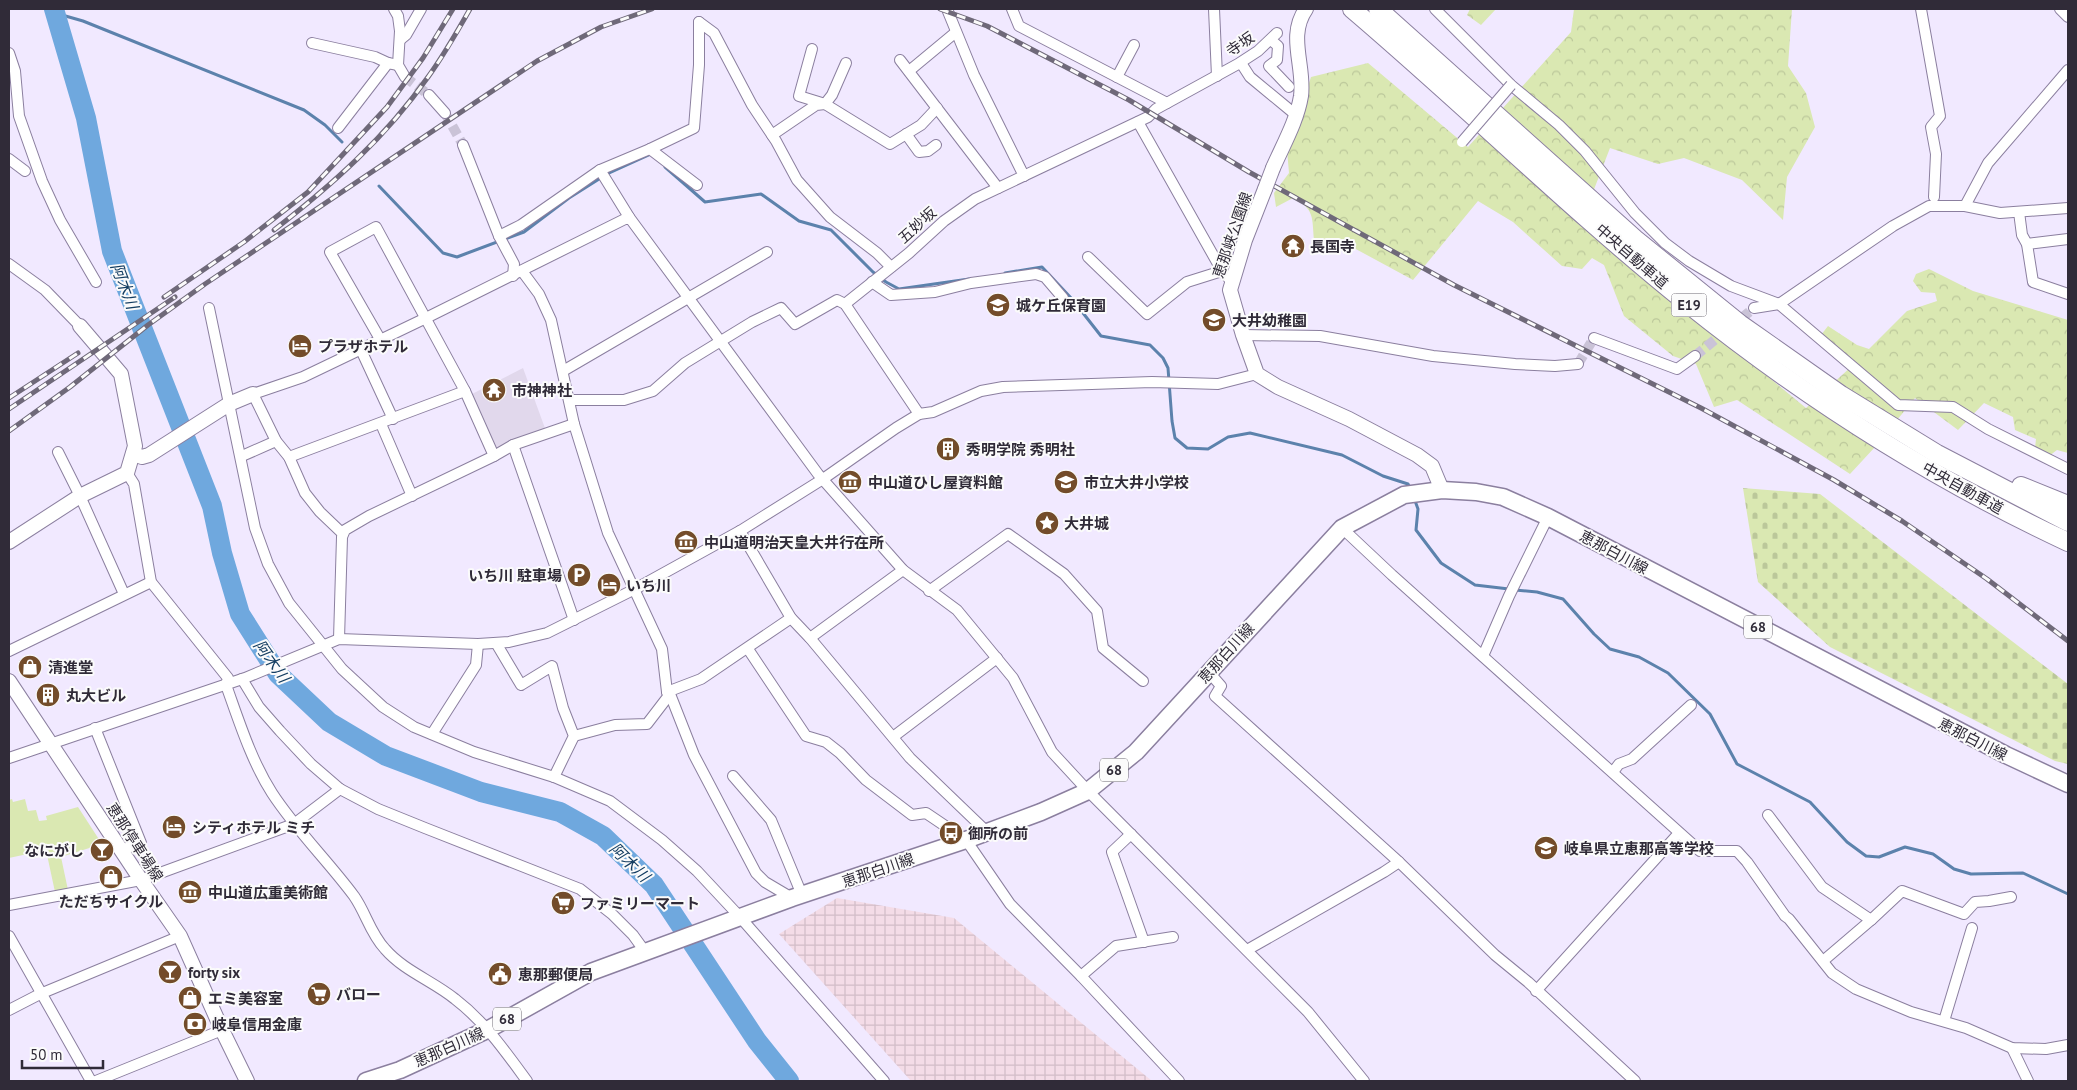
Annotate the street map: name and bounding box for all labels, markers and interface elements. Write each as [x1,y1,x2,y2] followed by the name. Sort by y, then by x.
[1222,28,1258,60] street label: 寺坂
[1208,189,1256,281] street label: 恵那峡公園線
[894,203,940,247] street label: 五妙坂
[1592,219,1672,293] street label: 中央自動車道
[1280,233,1306,259] temple icon: 長国寺
[1310,237,1355,256] place label: 長国寺
[107,260,144,314] water label: 阿木川
[985,292,1011,318] school or university icon: 城ケ丘保育園
[1672,294,1706,316] road number: E19
[1016,296,1106,315] place label: 城ケ丘保育園
[1201,307,1227,333] school or university icon: 大井幼稚園
[1232,311,1307,330] place label: 大井幼稚園
[287,333,313,359] hotel icon: プラザホテル
[318,337,408,356] place label: プラザホテル
[481,377,507,403] temple icon: 市神神社
[512,381,572,400] place label: 市神神社
[935,436,961,462] building icon: 秀明学院 秀明社
[966,440,1075,459] place label: 秀明学院 秀明社
[1919,458,2007,518] street label: 中央自動車道
[837,469,863,495] museum icon: 中山道ひし屋資料館
[1053,469,1079,495] school or university icon: 市立大井小学校
[868,473,1003,492] place label: 中山道ひし屋資料館
[1084,473,1189,492] place label: 市立大井小学校
[1034,510,1060,536] place icon: 大井城
[1064,514,1109,533] place label: 大井城
[1576,526,1652,578] street label: 恵那白川線
[673,529,699,555] museum icon: 中山道明治天皇大井行在所
[704,533,884,552] place label: 中山道明治天皇大井行在所
[566,562,592,588] parking icon: いち川 駐車場
[468,566,562,585] place label: いち川 駐車場
[596,572,622,598] hotel icon: いち川
[626,576,671,595] place label: いち川
[1744,616,1772,638] road number: 68
[1194,619,1258,687] street label: 恵那白川線
[250,636,295,688] water label: 阿木川
[17,654,43,680] shop icon: 清進堂
[48,658,93,677] place label: 清進堂
[35,682,61,708] building icon: 丸大ビル
[66,686,126,705] place label: 丸大ビル
[1935,714,2011,764] street label: 恵那白川線
[1100,758,1128,782] road number: 68
[103,799,167,885] street label: 恵那停車場線
[161,814,187,840] hotel icon: シティホテル ミチ
[192,818,315,837] place label: シティホテル ミチ
[938,820,964,846] bus stop icon: 御所の前
[968,824,1028,843] place label: 御所の前
[1533,835,1559,861] school or university icon: 岐阜県立恵那高等学校
[89,837,115,863] bar icon: なにがし
[606,838,656,887] water label: 阿木川
[1564,839,1714,858] place label: 岐阜県立恵那高等学校
[24,841,84,860] place label: なにがし
[839,849,917,891] street label: 恵那白川線
[98,864,124,890] shop icon: ただちサイクル
[177,879,203,905] museum icon: 中山道広重美術館
[208,883,328,902] place label: 中山道広重美術館
[550,890,576,916] supermarket icon: ファミリーマート
[59,892,163,911] place label: ただちサイクル
[580,894,700,913] place label: ファミリーマート
[157,959,183,985] bar icon: forty six
[487,961,513,987] public building icon: 恵那郵便局
[188,963,240,982] place label: forty six
[518,965,593,984] place label: 恵那郵便局
[306,981,332,1007] supermarket icon: バロー
[177,985,203,1011] shop icon: エミ美容室
[336,985,381,1004] place label: バロー
[208,989,283,1008] place label: エミ美容室
[493,1008,521,1030] road number: 68
[182,1011,208,1037] bank icon: 岐阜信用金庫
[212,1015,302,1034] place label: 岐阜信用金庫
[411,1023,487,1071] street label: 恵那白川線
[22,1038,104,1070] scale bar
[30,1045,63,1064] text: 50 m

